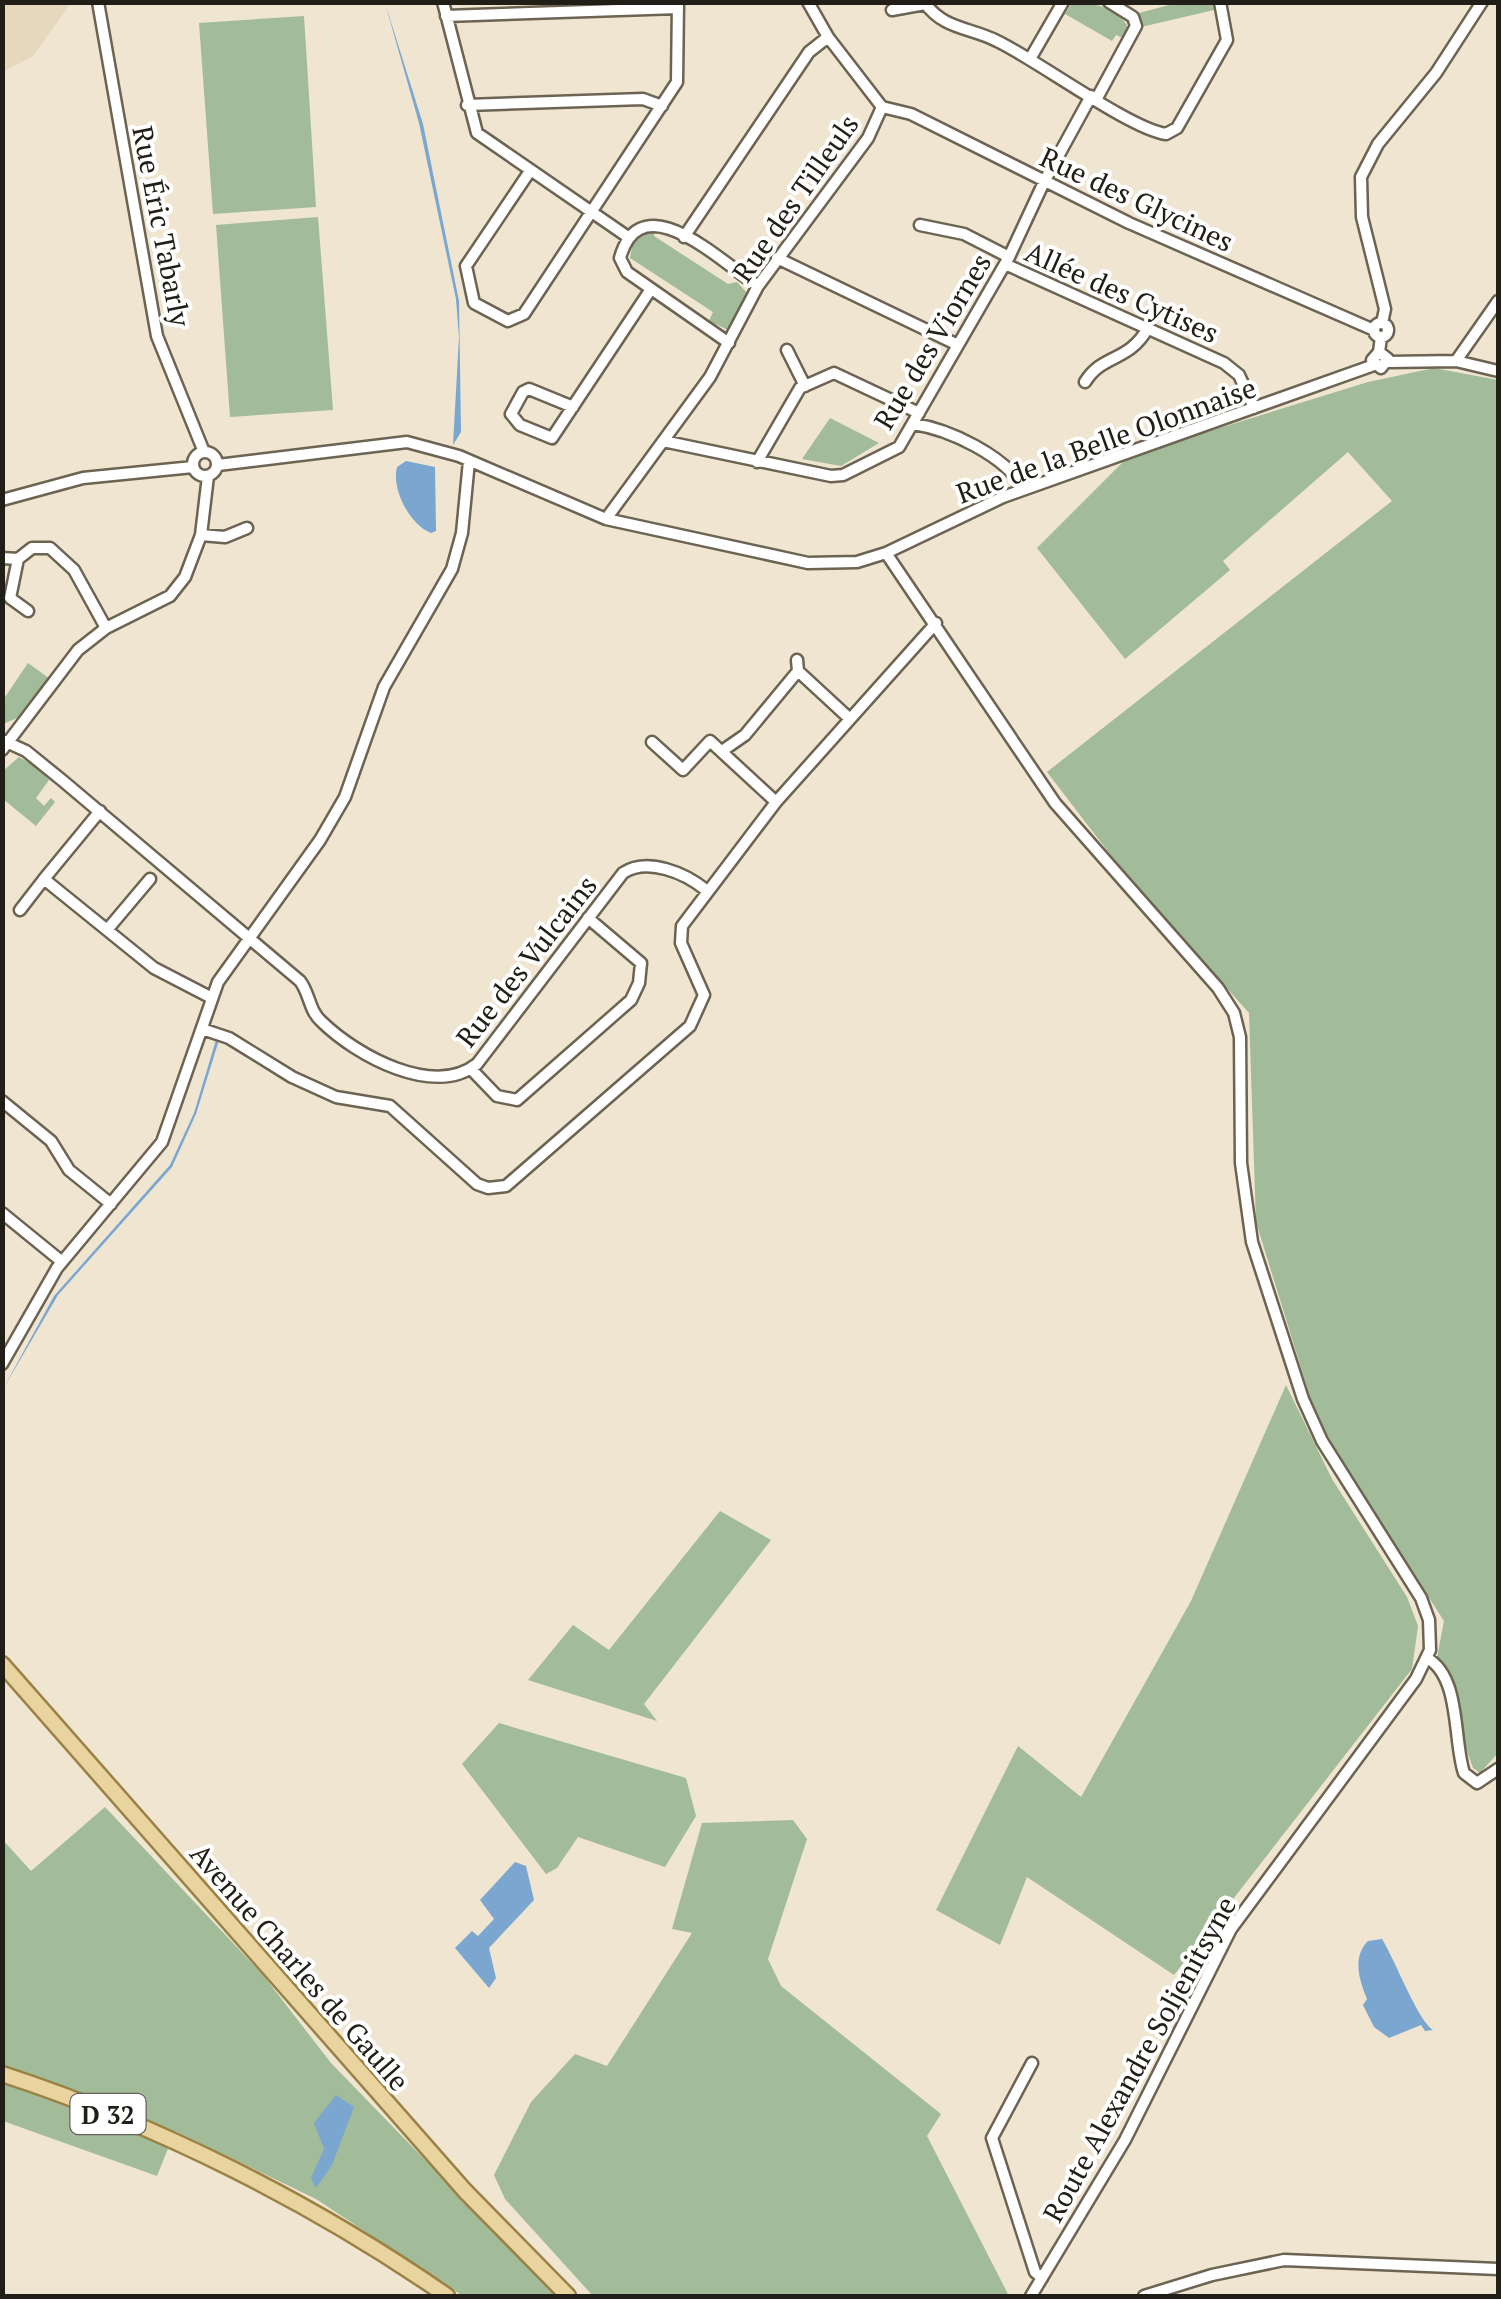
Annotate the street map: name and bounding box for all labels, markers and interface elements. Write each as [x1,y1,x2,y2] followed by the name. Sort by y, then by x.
[723,107,867,289] street label: Rue des Tilleuls
[124,123,200,330] street label: Rue Éric Tabarly
[1034,138,1240,260] street label: Rue des Glycines
[1019,233,1225,351] street label: Allée des Cytises
[865,246,999,436] street label: Rue des Viornes
[951,369,1261,511] street label: Rue de la Belle Olonnaise
[447,868,605,1054] street label: Rue des Vulcains
[182,1836,418,2098] street label: Avenue Charles de Gaulle
[1034,1890,1244,2228] street label: Route Alexandre Soljenitsyne
[70,2094,146,2134] road number: D 32

